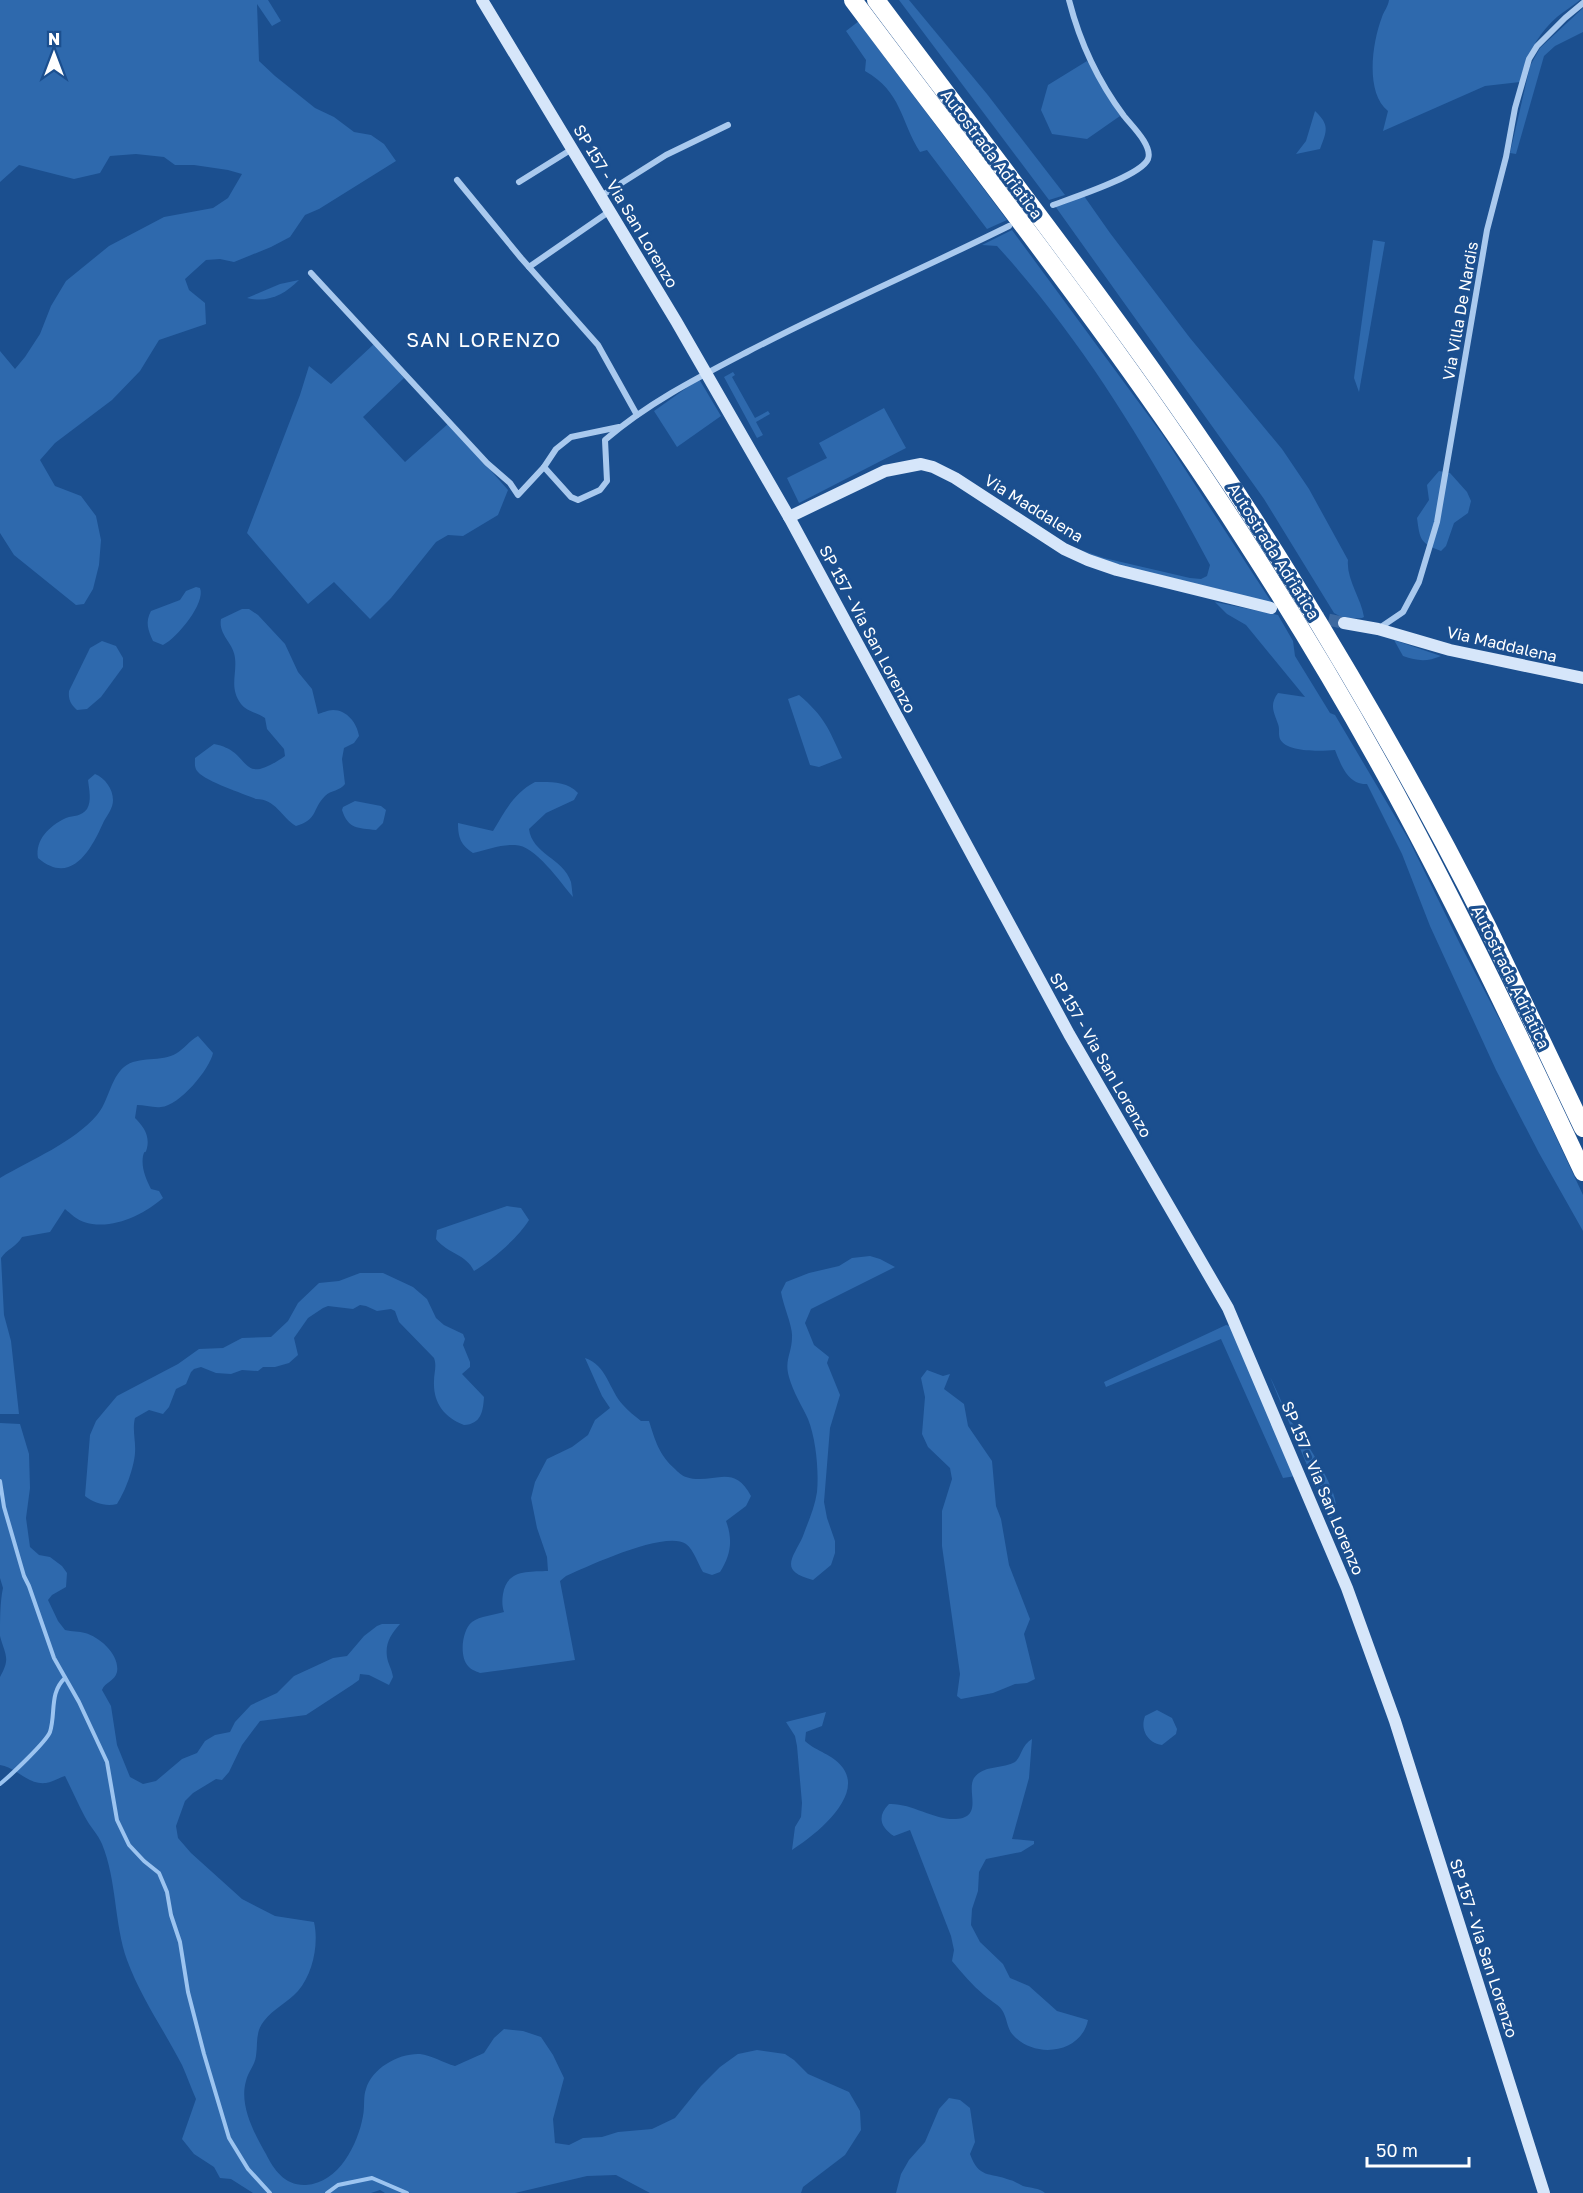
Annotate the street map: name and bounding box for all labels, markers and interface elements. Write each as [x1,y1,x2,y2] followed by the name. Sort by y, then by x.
[24,24,84,84] north arrow
[48,29,60,49] text: N
[937,85,1047,223] street label: Autostrada Adriatica
[569,121,683,291] street label: SP 157 - Via San Lorenzo
[1438,240,1482,382] street label: Via Villa De Nardis
[406,327,562,351] district label: SAN LORENZO
[981,470,1087,546] street label: Via Maddalena
[1224,479,1324,623] street label: Autostrada Adriatica
[815,542,921,716] street label: SP 157 - Via San Lorenzo
[1445,622,1559,666] street label: Via Maddalena
[1468,902,1554,1052] street label: Autostrada Adriatica
[1046,969,1156,1141] street label: SP 157 - Via San Lorenzo
[1277,1398,1369,1578] street label: SP 157 - Via San Lorenzo
[1446,1856,1522,2040] street label: SP 157 - Via San Lorenzo
[1367,2130,1469,2168] scale bar
[1376,2139,1418,2161] text: 50 m

